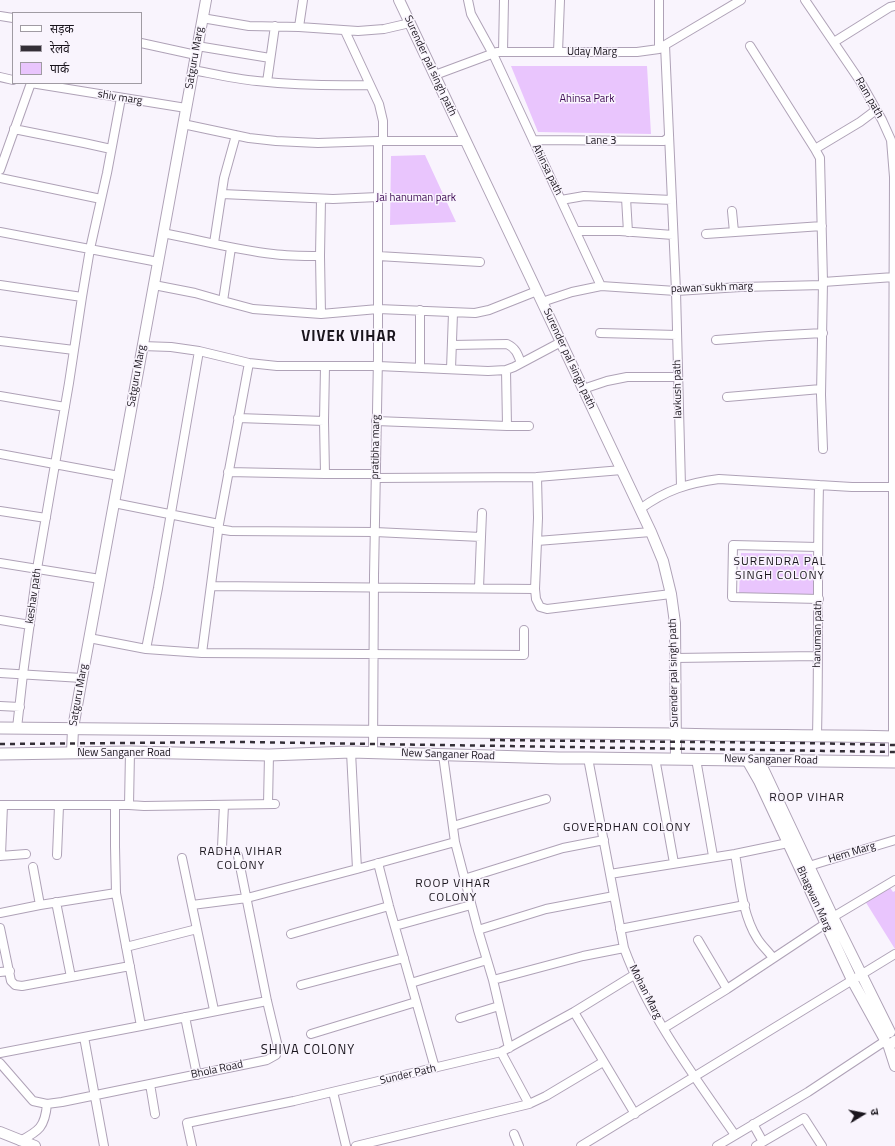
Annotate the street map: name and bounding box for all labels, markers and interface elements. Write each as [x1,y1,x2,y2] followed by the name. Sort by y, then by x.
[12,12,142,84] legend
[401,14,459,118] street label: Surender pal singh path
[50,19,74,38] text: सड़क
[183,26,207,90] street label: Satguru Marg
[50,39,70,58] text: रेलवे
[567,45,617,59] street label: Uday Marg
[50,59,69,78] text: पार्क
[852,75,886,121] street label: Ram path
[97,88,143,108] street label: shiv marg
[560,92,614,106] park label: Ahinsa Park
[586,134,616,148] street label: Lane 3
[529,142,565,198] street label: Ahinsa path
[376,191,456,205] park label: Jai hanuman park
[671,280,753,296] street label: pawan sukh marg
[540,307,598,411] street label: Surender pal singh path
[301,328,397,346] district label: VIVEK VIHAR
[125,344,149,408] street label: Satguru Marg
[671,359,685,419] street label: lavkush path
[369,414,383,480] street label: pratibha marg
[734,555,826,583] district label: SURENDRA PAL SINGH COLONY
[24,567,44,625] street label: keshav path
[811,600,825,668] street label: hanuman path
[666,618,682,728] street label: Surender pal singh path
[67,663,91,727] street label: Satguru Marg
[77,746,171,760] street label: New Sanganer Road
[401,747,495,763] street label: New Sanganer Road
[724,753,818,767] street label: New Sanganer Road
[769,791,845,805] district label: ROOP VIHAR
[563,821,691,835] district label: GOVERDHAN COLONY
[827,840,877,866] street label: Hem Marg
[199,845,283,873] district label: RADHA VIHAR COLONY
[793,864,835,934] street label: Bhagwan Marg
[415,877,491,905] district label: ROOP VIHAR COLONY
[626,963,664,1021] street label: Mohan Marg
[261,1043,355,1059] district label: SHIVA COLONY
[190,1058,244,1082] street label: Bhola Road
[379,1062,437,1088] street label: Sunder Path
[843,1094,883,1134] north arrow
[866,1107,883,1116] text: उ

